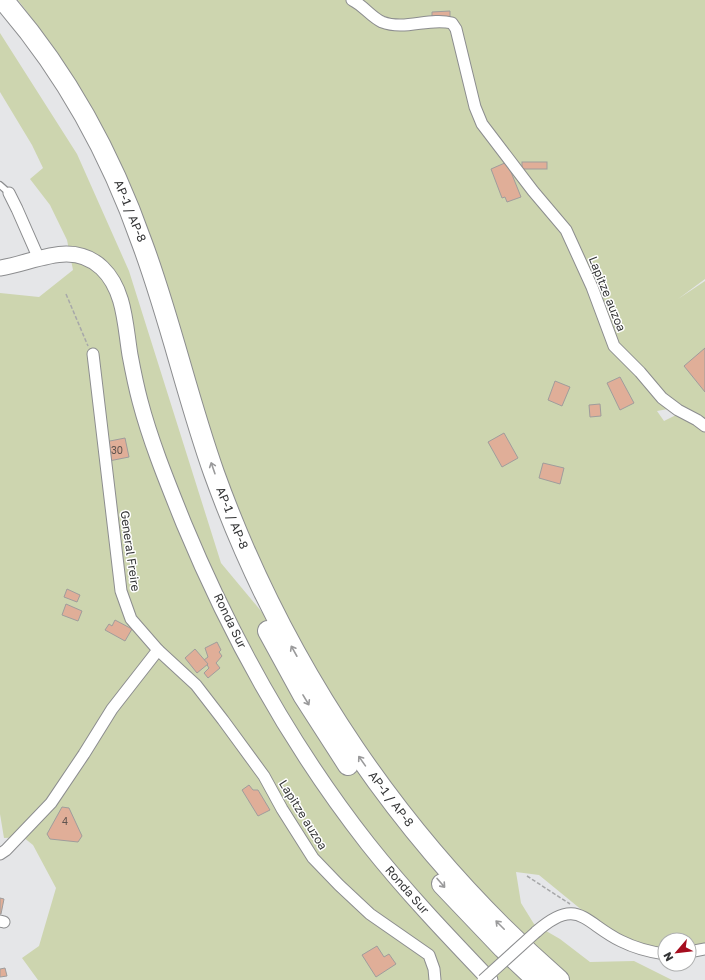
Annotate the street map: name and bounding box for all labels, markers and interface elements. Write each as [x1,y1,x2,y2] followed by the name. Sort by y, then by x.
[111,177,150,244] street label: AP-1 / AP-8
[586,254,629,334] street label: Lapitze auzoa
[111,444,123,456] house number: 30
[209,462,216,475] one-way arrow
[213,484,252,551] street label: AP-1 / AP-8
[117,510,144,592] street label: General Freire
[211,591,250,651] street label: Ronda Sur
[290,645,297,657] one-way arrow
[303,694,311,706] one-way arrow
[358,756,366,767] one-way arrow
[366,768,417,829] street label: AP-1 / AP-8
[276,777,331,852] street label: Lapitze auzoa
[62,815,68,827] house number: 4
[382,862,433,917] street label: Ronda Sur
[437,878,446,888] one-way arrow
[495,920,505,930] one-way arrow
[657,932,697,972] north arrow
[660,950,675,964] text: N

